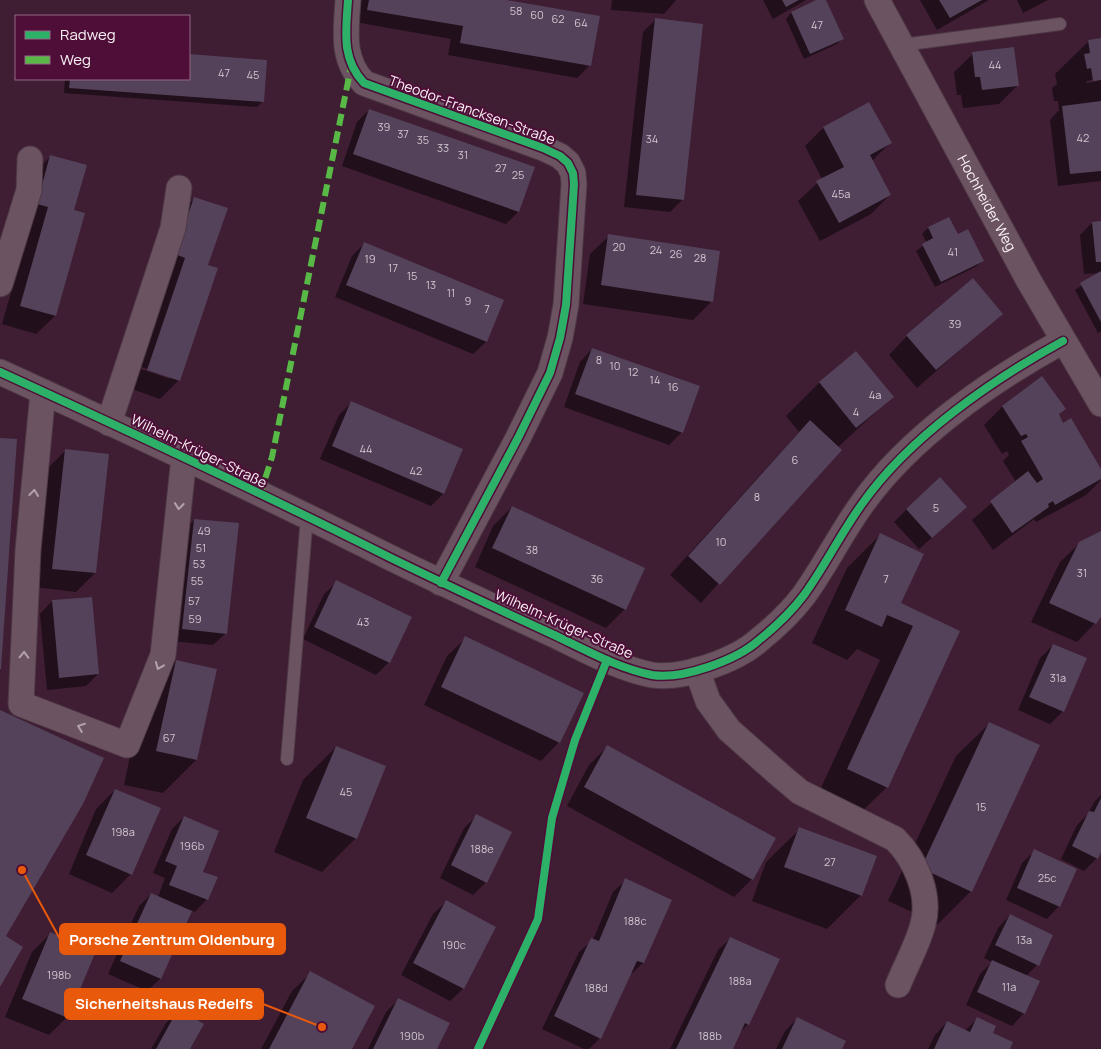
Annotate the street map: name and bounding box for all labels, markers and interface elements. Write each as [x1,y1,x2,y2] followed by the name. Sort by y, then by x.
[510,3,522,18] house number: 58
[530,7,544,22] house number: 60
[551,11,565,26] house number: 62
[15,15,190,80] legend
[574,15,588,30] house number: 64
[811,17,823,32] house number: 47
[60,24,116,45] text: Radweg
[60,49,91,70] text: Weg
[988,57,1002,72] house number: 44
[218,65,230,80] house number: 47
[247,67,259,82] house number: 45
[386,71,558,149] street label: Theodor-Francksen-Straße
[378,119,391,134] house number: 39
[397,126,409,141] house number: 37
[1077,130,1089,145] house number: 42
[646,131,658,146] house number: 34
[417,132,429,147] house number: 35
[437,140,449,155] house number: 33
[458,147,468,162] house number: 31
[954,151,1021,254] street label: Hochheider Weg
[495,160,507,175] house number: 27
[512,167,524,182] house number: 25
[832,186,850,201] house number: 45a
[613,239,625,254] house number: 20
[650,242,662,257] house number: 24
[948,244,958,259] house number: 41
[669,246,683,261] house number: 26
[694,250,706,265] house number: 28
[364,251,376,266] house number: 19
[388,260,398,275] house number: 17
[407,268,417,283] house number: 15
[426,277,436,292] house number: 13
[447,285,455,300] house number: 11
[465,293,472,308] house number: 9
[484,301,490,316] house number: 7
[949,316,962,331] house number: 39
[596,352,602,367] house number: 8
[609,358,621,373] house number: 10
[628,364,638,379] house number: 12
[650,372,660,387] house number: 14
[667,379,679,394] house number: 16
[869,387,881,402] house number: 4a
[853,404,859,419] house number: 4
[128,409,270,492] street label: Wilhelm-Krüger-Straße
[359,441,373,456] house number: 44
[792,452,799,467] house number: 6
[410,463,422,478] house number: 42
[28,489,39,497] one-way arrow
[754,489,760,504] house number: 8
[933,500,939,515] house number: 5
[174,502,185,510] one-way arrow
[197,523,211,538] house number: 49
[715,534,727,549] house number: 10
[196,540,206,555] house number: 51
[526,542,538,557] house number: 38
[193,556,205,571] house number: 53
[1077,565,1087,580] house number: 31
[591,571,604,586] house number: 36
[883,571,889,586] house number: 7
[191,573,203,588] house number: 55
[492,585,636,663] street label: Wilhelm-Krüger-Straße
[188,593,200,608] house number: 57
[188,611,202,626] house number: 59
[357,614,369,629] house number: 43
[18,651,29,659] one-way arrow
[155,661,165,670] one-way arrow
[1050,670,1066,685] house number: 31a
[77,723,86,733] one-way arrow
[163,730,175,745] house number: 67
[340,784,352,799] house number: 45
[976,799,986,814] house number: 15
[111,824,135,839] house number: 198a
[180,838,205,853] house number: 196b
[470,841,494,856] house number: 188e
[824,854,836,869] house number: 27
[1038,870,1056,885] house number: 25c
[623,913,647,928] house number: 188c
[60,924,285,954] callout: Porsche Zentrum Oldenburg
[69,929,275,950] text: Porsche Zentrum Oldenburg
[1016,932,1032,947] house number: 13a
[442,937,466,952] house number: 190c
[47,967,71,982] house number: 198b
[728,973,752,988] house number: 188a
[1002,979,1016,994] house number: 11a
[584,980,608,995] house number: 188d
[65,989,263,1019] callout: Sicherheitshaus Redelfs
[75,993,253,1014] text: Sicherheitshaus Redelfs
[400,1028,425,1043] house number: 190b
[698,1028,722,1043] house number: 188b

